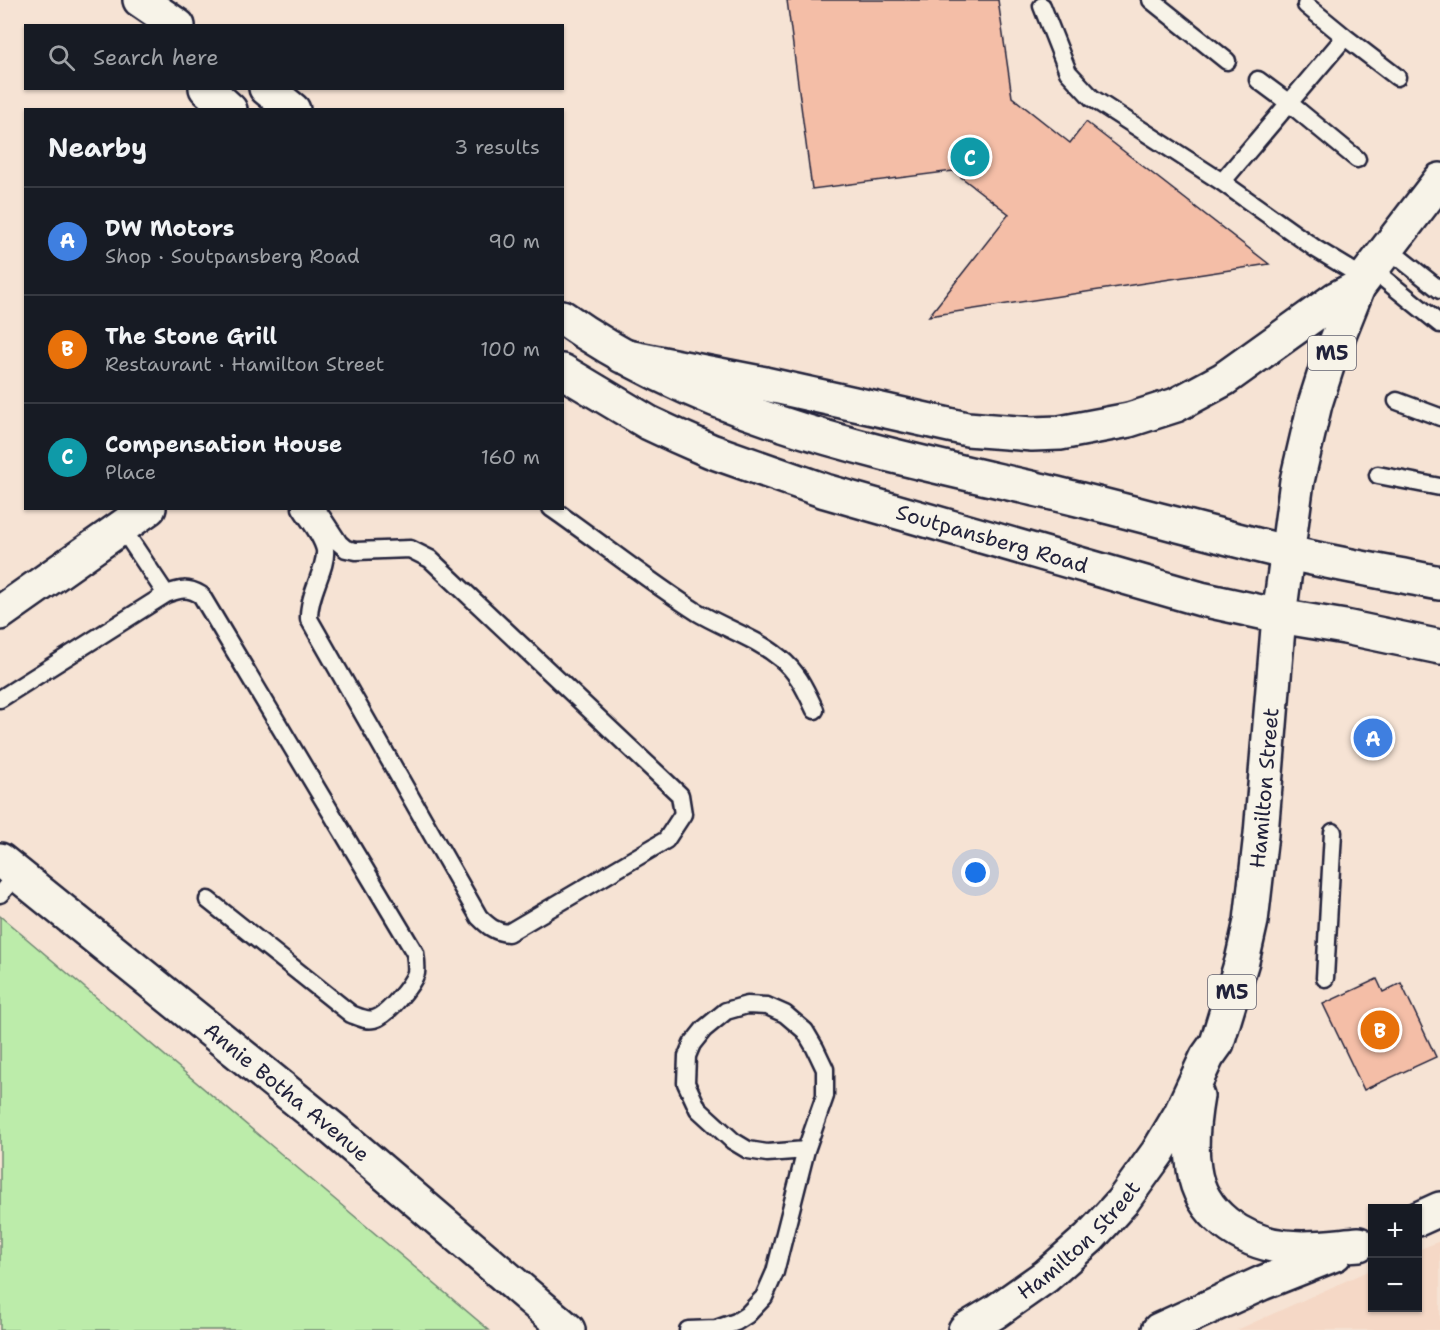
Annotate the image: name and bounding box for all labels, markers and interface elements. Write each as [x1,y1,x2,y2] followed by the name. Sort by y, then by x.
[24,24,564,90] search box
[45,41,78,74] icon: search
[93,43,219,72] text: Search here
[48,130,147,165] text: Nearby
[454,134,540,160] text: 3 results
[950,134,990,180] pin: C
[105,214,234,243] text: DW Motors
[60,228,75,254] text: A
[488,228,540,254] text: 90 m
[105,243,360,269] text: Shop · Soutpansberg Road
[105,322,277,351] text: The Stone Grill
[61,336,74,362] text: B
[480,336,540,362] text: 100 m
[1308,336,1356,370] road number: M5
[105,351,385,377] text: Restaurant · Hamilton Street
[105,430,342,459] text: Compensation House
[61,444,74,470] text: C
[481,444,540,470] text: 160 m
[105,459,156,485] text: Place
[893,498,1091,580] street label: Soutpansberg Road
[1243,707,1285,870] street label: Hamilton Street
[1354,716,1392,760] pin: A
[961,858,990,887] your location
[1208,975,1256,1009] road number: M5
[1360,1008,1400,1052] pin: B
[198,1016,376,1168] street label: Annie Botha Avenue
[1012,1175,1147,1306] street label: Hamilton Street
[1368,1204,1422,1312] map controls
[1368,1204,1422,1258] button: +
[1368,1258,1422,1312] button: −

